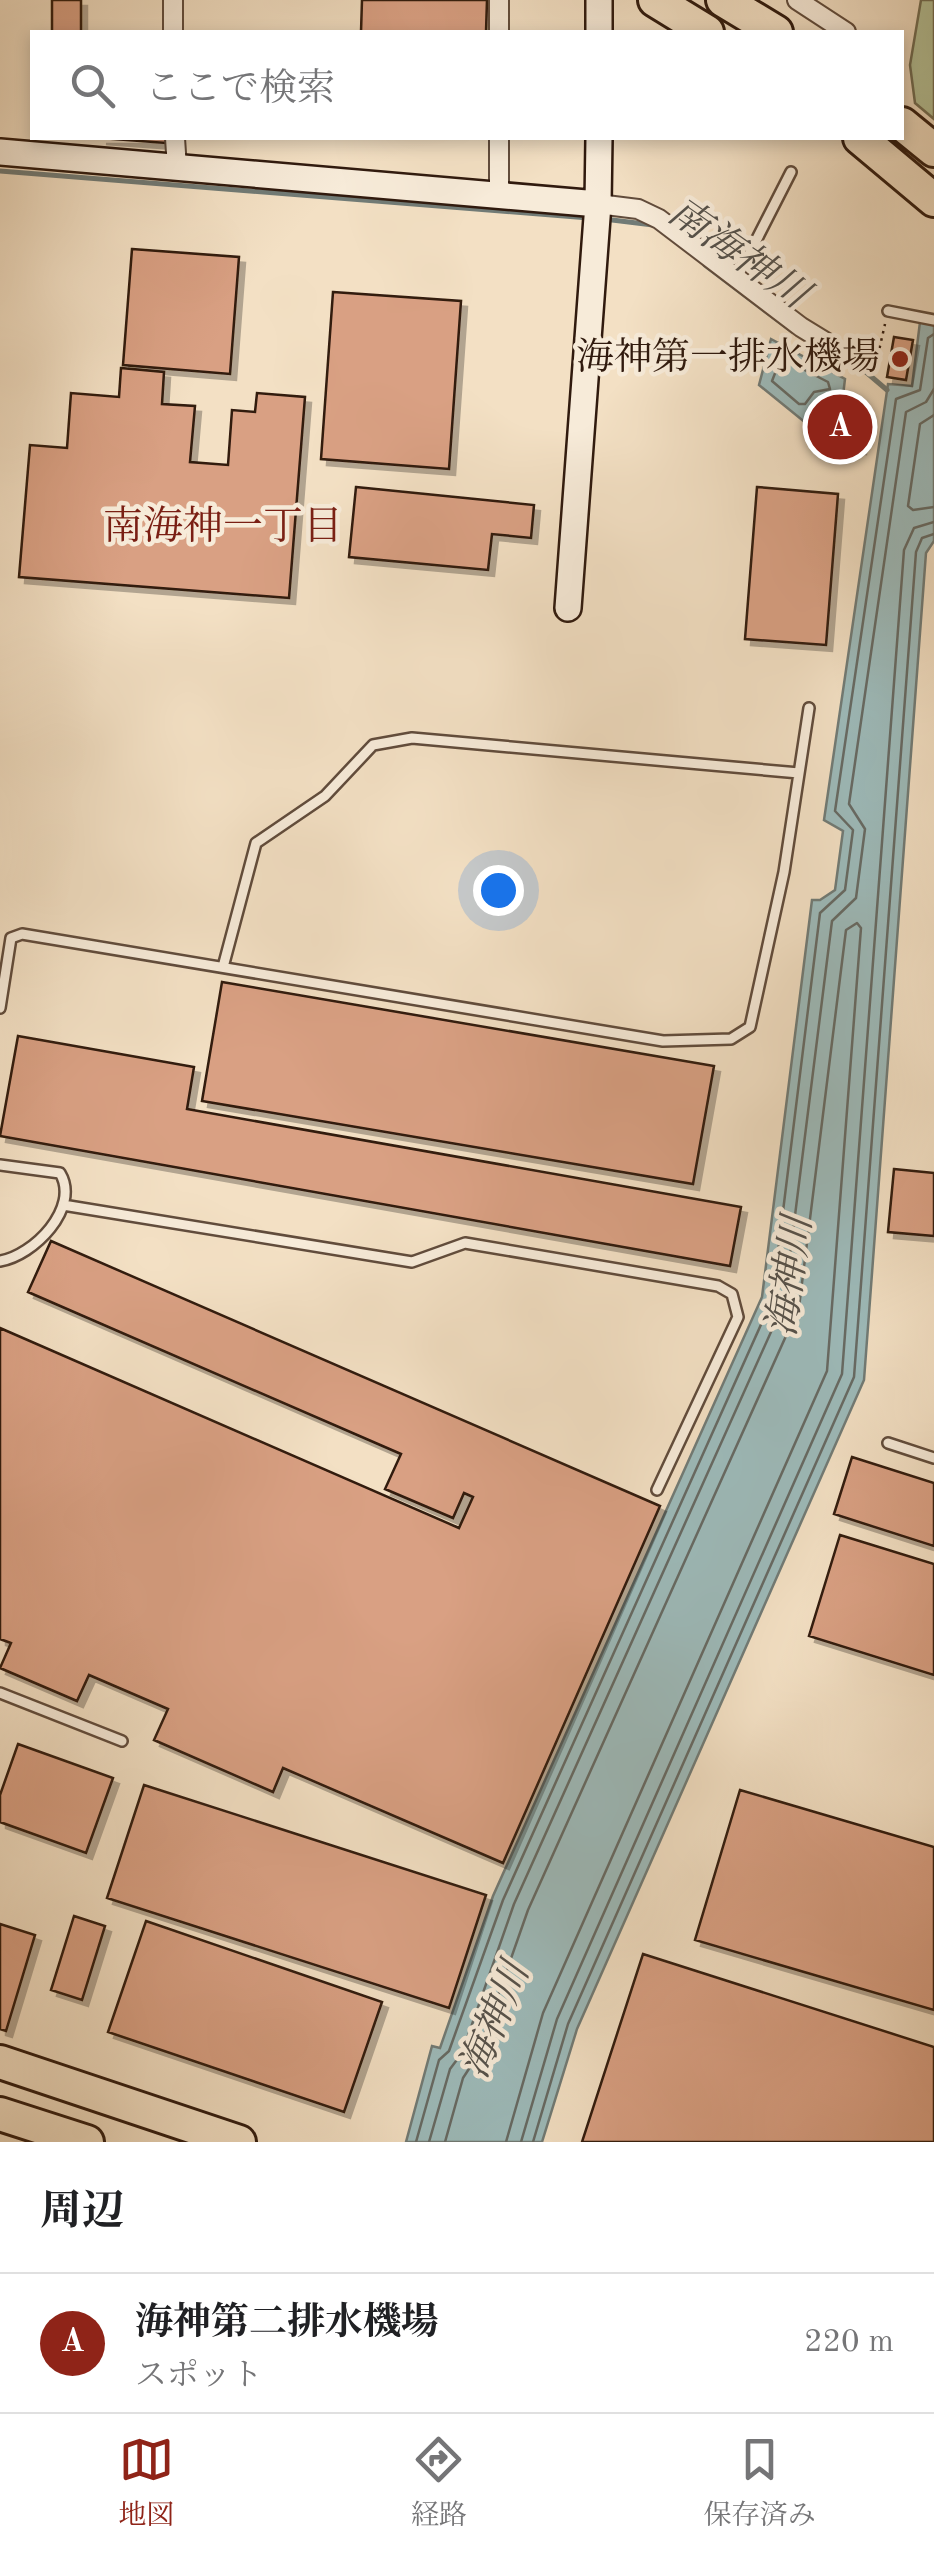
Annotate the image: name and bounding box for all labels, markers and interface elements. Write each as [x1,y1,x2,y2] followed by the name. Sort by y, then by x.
[30,30,904,140] search box
[65,58,120,113] icon: search
[145,71,335,109] text: ここで検索
[660,189,820,320] water label: 南海神川
[576,337,880,378] place label: 海神第一排水機場
[889,348,911,370] marker: 海神第一排水機場
[808,390,872,464] pin: A
[103,505,343,549] district label: 南海神一丁目
[473,865,524,916] your location
[760,1210,821,1339] water label: 海神川
[452,1953,540,2084] water label: 海神川
[40,2192,124,2234] text: 周辺
[135,2305,439,2343] text: 海神第二排水機場
[60,2327,85,2359] text: A
[804,2327,894,2359] text: 220 m
[135,2361,263,2393] text: スポット
[118,2432,174,2535] tab: 地図
[411,2432,467,2535] tab: 経路
[704,2432,816,2535] tab: 保存済み

